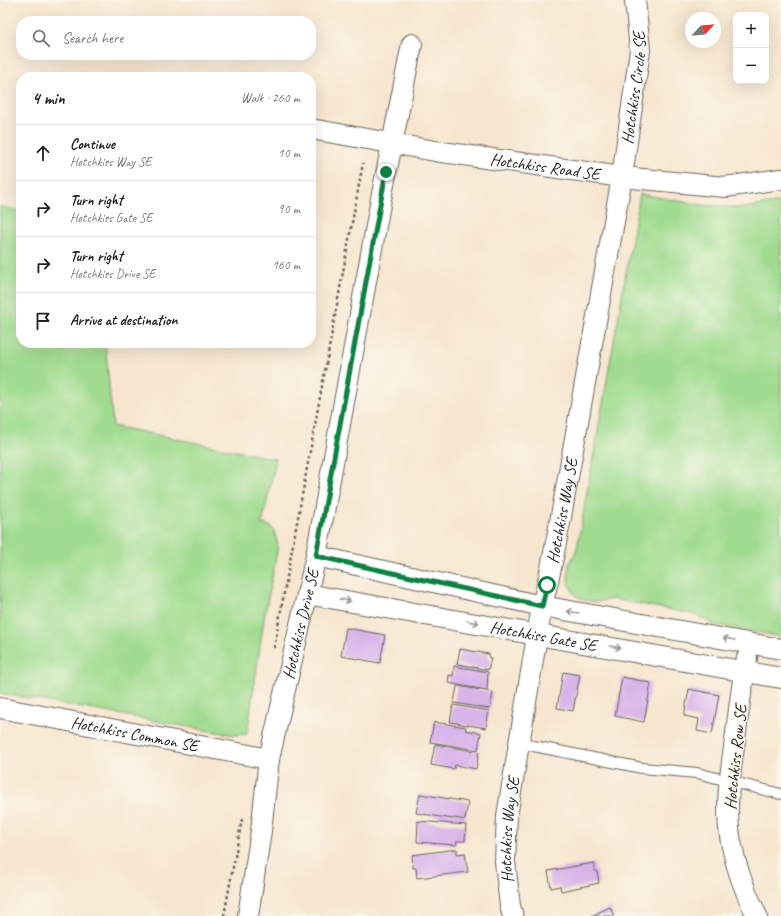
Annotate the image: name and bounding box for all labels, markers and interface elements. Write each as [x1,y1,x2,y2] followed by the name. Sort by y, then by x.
[685,12,721,48] north arrow
[733,12,769,84] map controls
[733,12,769,48] button: +
[16,16,316,60] search box
[30,27,52,49] icon: search
[62,29,123,48] text: Search here
[617,29,651,145] street label: Hotchkiss Circle SE
[733,48,769,84] button: −
[32,88,65,109] text: 4 min
[241,90,300,106] text: Walk · 260 m
[70,135,115,154] text: Continue
[32,142,54,164] icon: ahead
[278,145,300,161] text: 10 m
[489,149,603,185] street label: Hotchkiss Road SE
[70,154,151,170] text: Hotchkiss Way SE
[377,163,395,181] route end
[70,191,123,210] text: Turn right
[32,198,54,220] icon: right
[278,201,300,217] text: 90 m
[70,210,152,226] text: Hotchkiss Gate SE
[70,247,123,266] text: Turn right
[32,254,54,276] icon: right
[272,257,300,273] text: 160 m
[70,266,156,282] text: Hotchkiss Drive SE
[32,310,54,332] icon: arrive
[70,311,177,330] text: Arrive at destination
[542,455,583,565] street label: Hotchkiss Way SE
[278,565,324,681] street label: Hotchkiss Drive SE
[538,576,556,594] route start
[338,596,351,604] one-way arrow
[567,607,580,615] one-way arrow
[488,617,600,656] street label: Hotchkiss Gate SE
[466,618,479,626] one-way arrow
[723,635,736,643] one-way arrow
[608,644,621,652] one-way arrow
[720,702,752,810] street label: Hotchkiss Row SE
[69,712,202,757] street label: Hotchkiss Common SE
[495,773,525,884] street label: Hotchkiss Way SE

